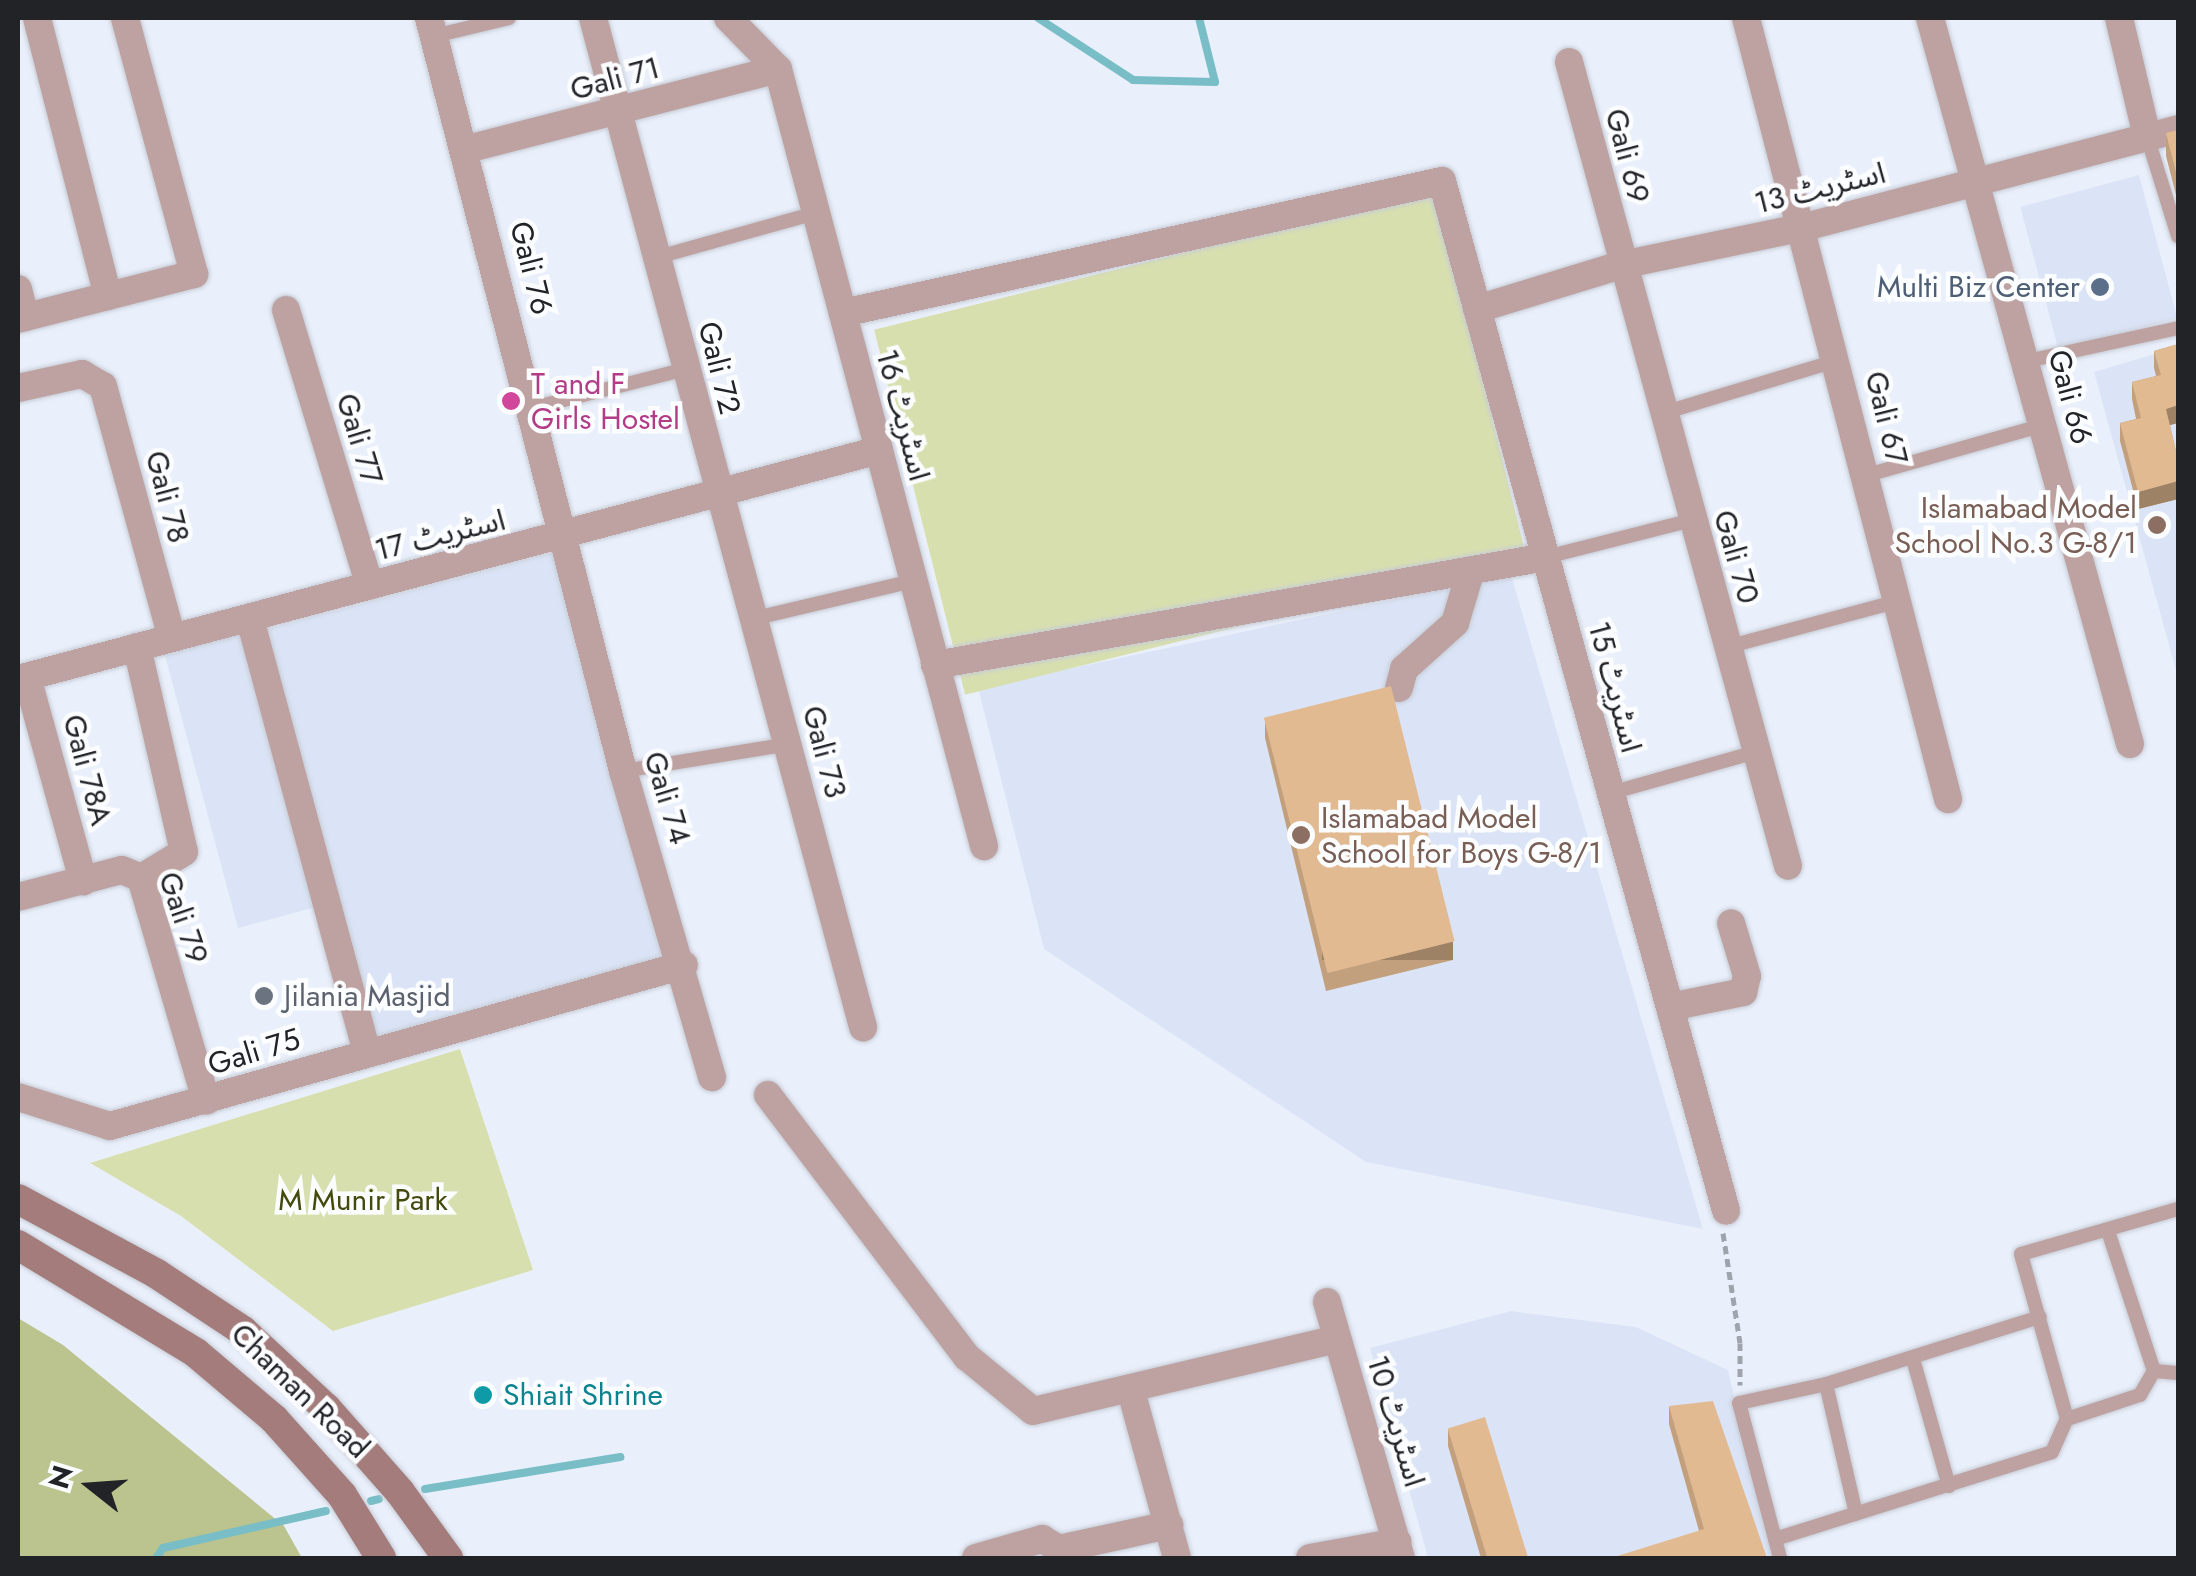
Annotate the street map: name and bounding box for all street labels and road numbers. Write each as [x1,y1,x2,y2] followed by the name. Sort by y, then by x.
[567,50,663,108] street label: Gali 71
[1597,105,1657,207] street label: Gali 69
[1751,154,1889,222] street label: اسٹریٹ 13
[502,218,560,318] street label: Gali 76
[690,318,748,418] street label: Gali 72
[868,345,938,485] street label: اسٹریٹ 16
[2040,346,2100,448] street label: Gali 66
[1857,368,1915,468] street label: Gali 67
[328,389,390,489] street label: Gali 77
[138,447,196,547] street label: Gali 78
[371,501,509,569] street label: اسٹریٹ 17
[1706,506,1766,608] street label: Gali 70
[1580,618,1650,756] street label: اسٹریٹ 15
[795,702,853,802] street label: Gali 73
[55,711,119,829] street label: Gali 78A
[636,747,698,849] street label: Gali 74
[151,868,215,968] street label: Gali 79
[204,1021,304,1083] street label: Gali 75
[223,1316,377,1466] street label: Chaman Road
[1359,1351,1433,1491] street label: اسٹریٹ 10

